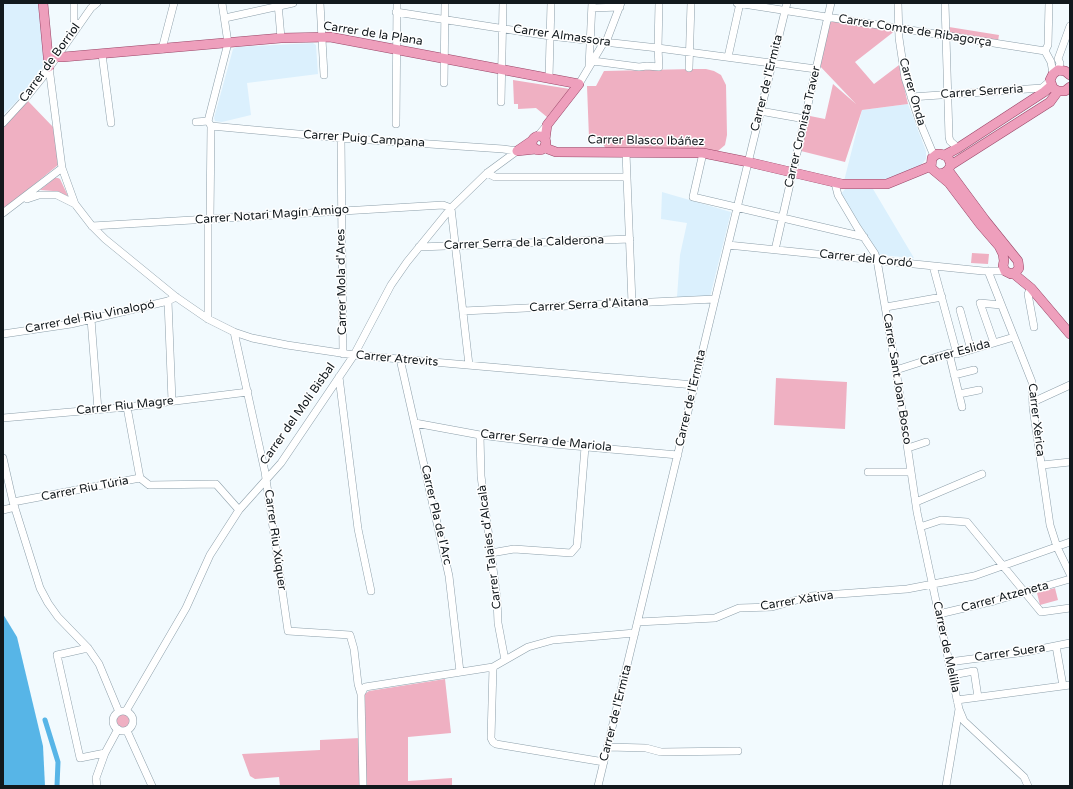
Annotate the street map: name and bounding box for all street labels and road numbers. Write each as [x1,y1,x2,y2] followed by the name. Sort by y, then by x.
[837,12,993,50] street label: Carrer Comte de Ribagorça
[322,19,424,49] street label: Carrer de la Plana
[17,21,83,105] street label: Carrer de Borriol
[512,22,612,50] street label: Carrer Almassora
[748,33,786,133] street label: Carrer de l'Ermita
[895,56,929,128] street label: Carrer Onda
[782,65,824,189] street label: Carrer Cronista Traver
[940,82,1024,102] street label: Carrer Serreria
[303,128,425,150] street label: Carrer Puig Campana
[587,133,705,149] street label: Carrer Blasco Ibáñez
[194,202,350,228] street label: Carrer Notari Magín Amigo
[334,229,350,335] street label: Carrer Mola d'Ares
[444,233,604,253] street label: Carrer Serra de la Calderona
[819,247,913,271] street label: Carrer del Cordó
[529,295,649,315] street label: Carrer Serra d'Aitana
[24,297,156,337] street label: Carrer del Riu Vinalopó
[880,312,914,446] street label: Carrer Sant Joan Bosco
[918,337,992,369] street label: Carrer Eslida
[355,348,439,370] street label: Carrer Atrevits
[673,348,709,448] street label: Carrer de l'Ermita
[257,360,339,468] street label: Carrer del Molí Bisbal
[1024,383,1048,457] street label: Carrer Xèrica
[76,394,174,418] street label: Carrer Riu Magre
[479,427,613,455] street label: Carrer Serra de Mariola
[417,464,455,566] street label: Carrer Pla de l'Arc
[40,473,130,505] street label: Carrer Riu Túria
[475,484,505,610] street label: Carrer Talaies d'Alcalà
[261,489,289,591] street label: Carrer Riu Xúquer
[960,578,1050,616] street label: Carrer Atzeneta
[759,588,835,614] street label: Carrer Xàtiva
[929,600,963,694] street label: Carrer de Melilla
[974,641,1046,665] street label: Carrer Suera
[597,663,635,763] street label: Carrer de l'Ermita

